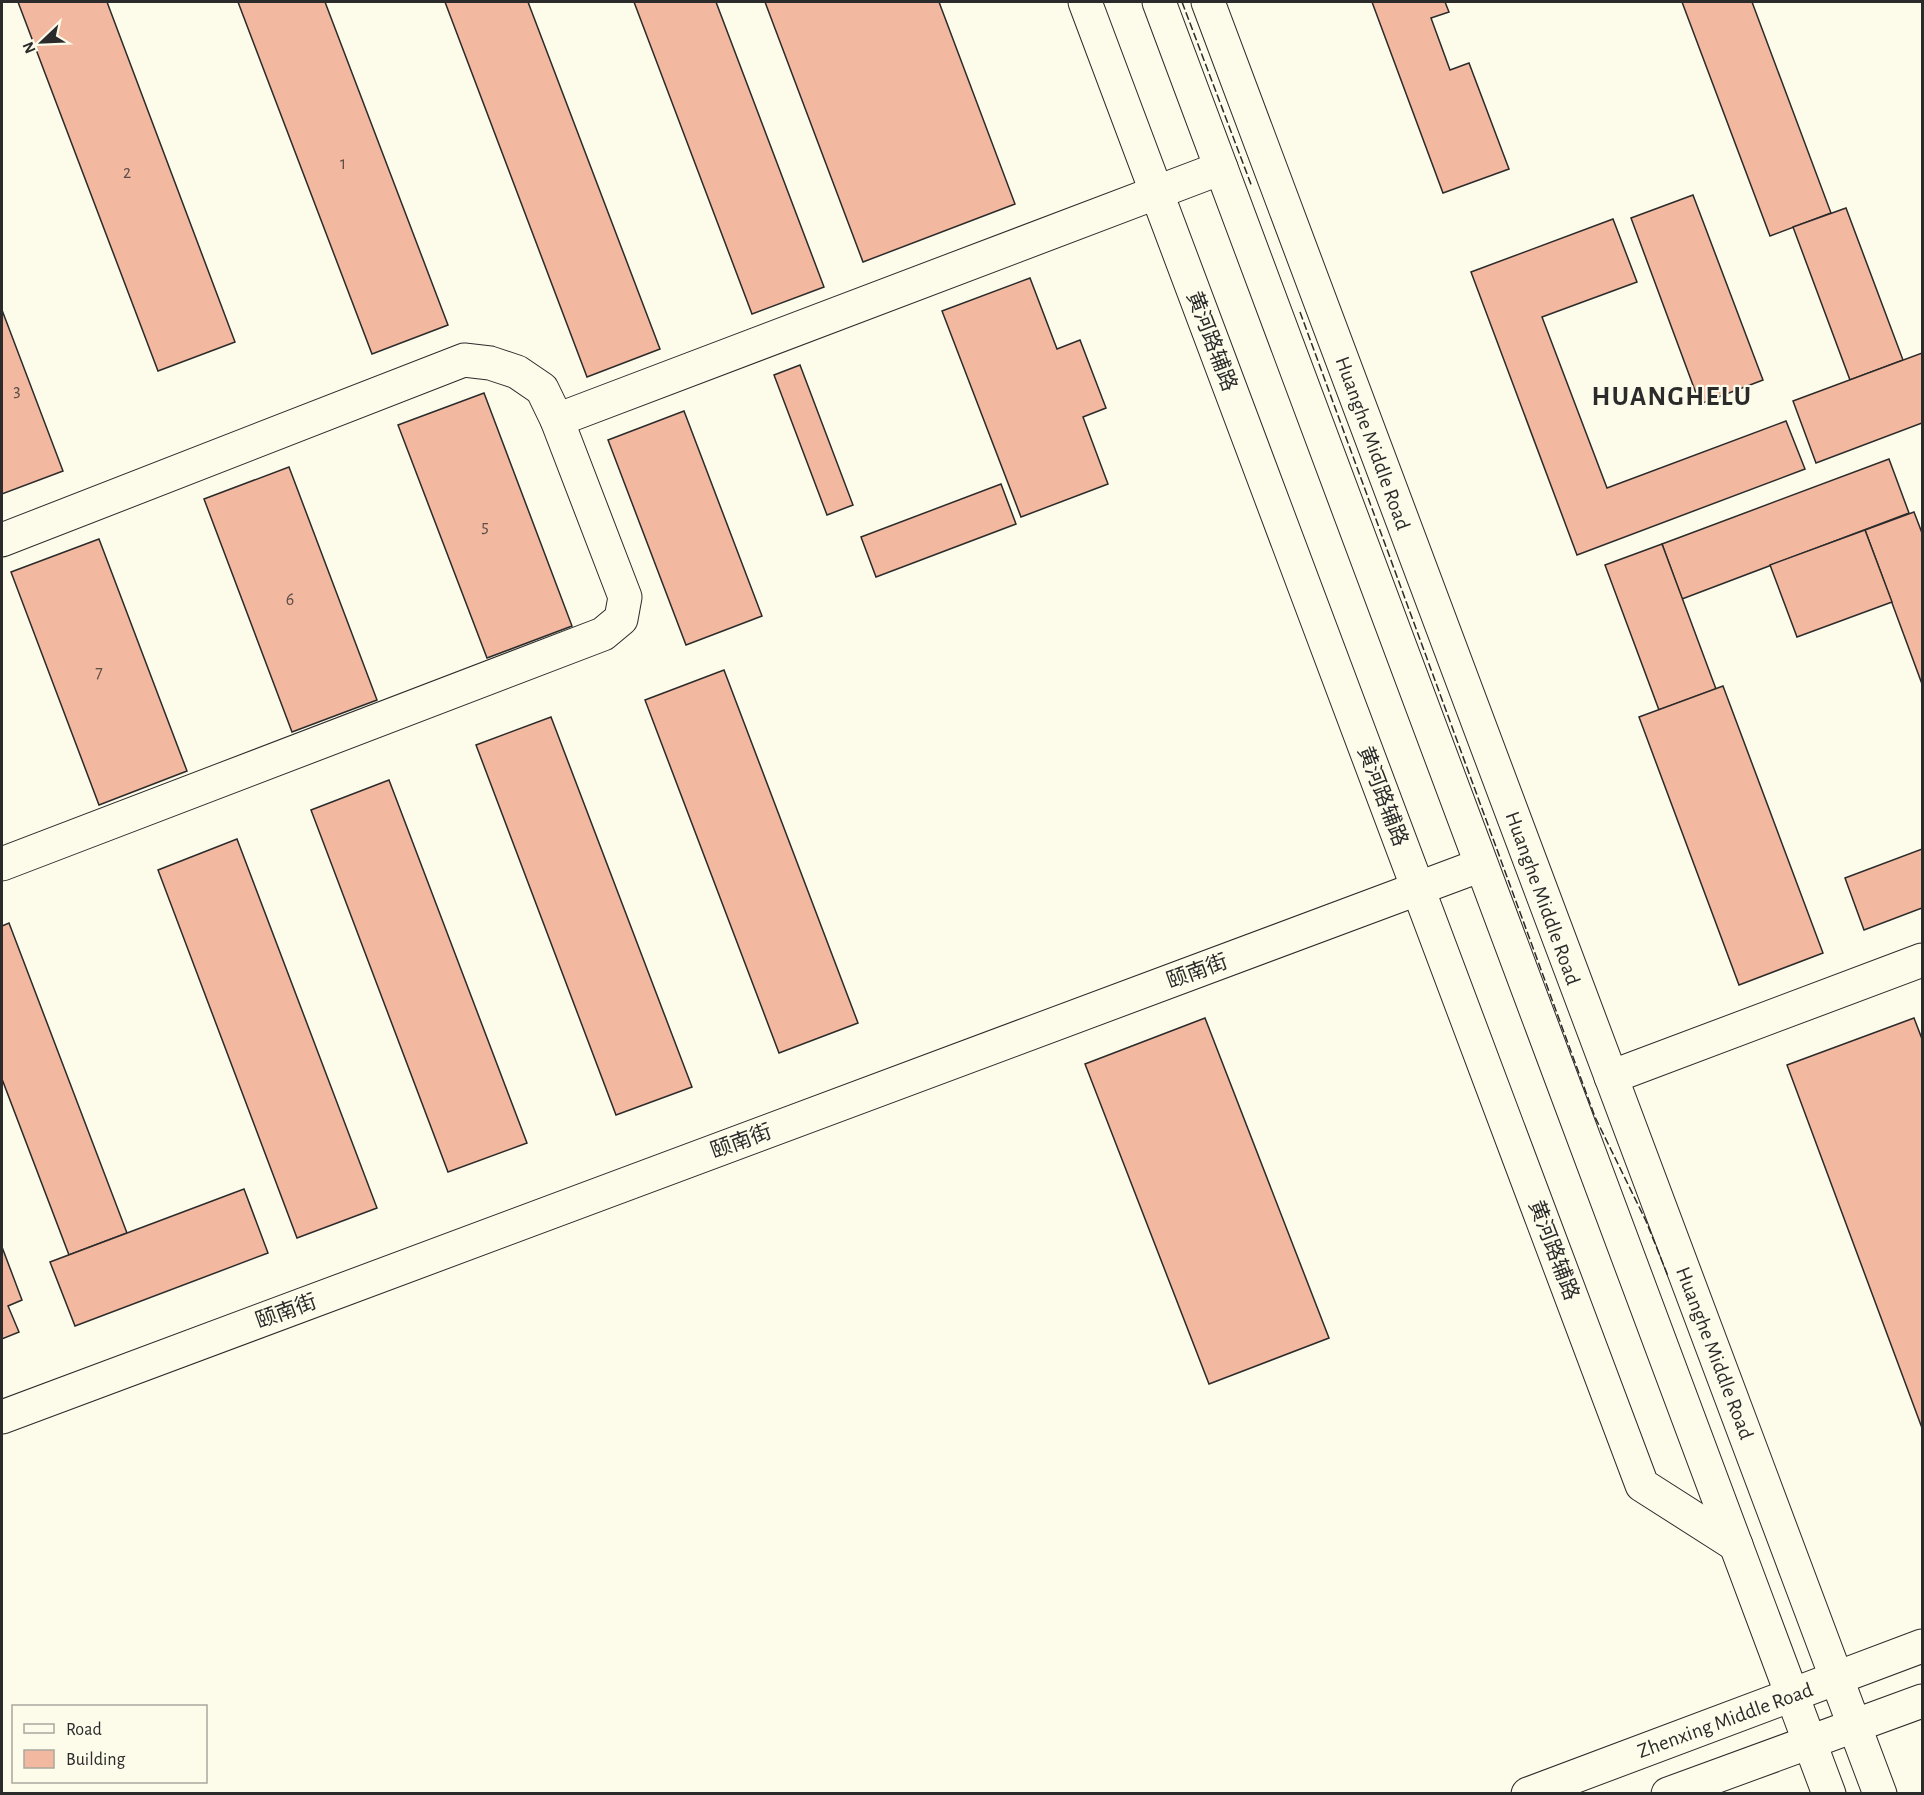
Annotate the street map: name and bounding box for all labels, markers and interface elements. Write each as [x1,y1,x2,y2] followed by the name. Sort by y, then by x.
[12,12,72,72] north arrow
[20,39,39,56] text: N
[340,155,346,173] house number: 1
[123,164,131,182] house number: 2
[1183,288,1241,394] street label: 黄河路辅路
[1331,354,1414,533] street label: Huanghe Middle Road
[13,382,21,400] house number: 3
[1592,383,1752,410] district label: HUANGHELU
[481,518,489,536] house number: 5
[286,591,294,609] house number: 6
[95,664,103,682] house number: 7
[1354,743,1412,849] street label: 黄河路辅路
[1501,809,1584,988] street label: Huanghe Middle Road
[1164,950,1230,992] street label: 颐南街
[708,1120,774,1162] street label: 颐南街
[1525,1197,1583,1303] street label: 黄河路辅路
[1672,1264,1757,1442] street label: Huanghe Middle Road
[253,1290,319,1332] street label: 颐南街
[1635,1679,1816,1762] street label: Zhenxing Middle Road
[12,1705,207,1783] legend
[66,1721,102,1739] text: Road
[66,1751,126,1769] text: Building

